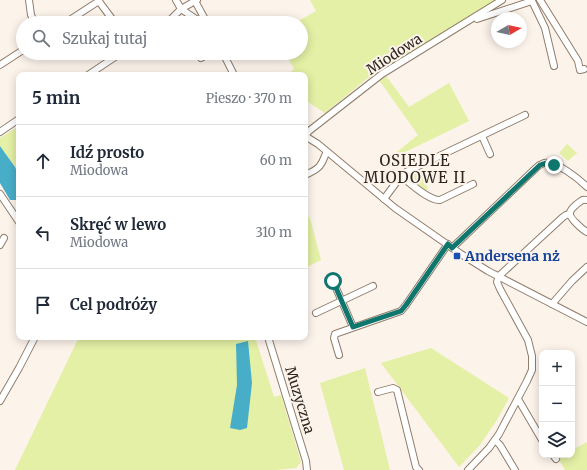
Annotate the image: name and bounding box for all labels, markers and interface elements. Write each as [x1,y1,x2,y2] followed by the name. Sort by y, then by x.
[491,12,527,48] north arrow
[16,16,308,60] search box
[30,27,52,49] icon: search
[62,29,147,48] text: Szukaj tutaj
[363,29,426,79] street label: Miodowa
[32,87,80,109] text: 5 min
[206,90,292,107] text: Pieszo · 370 m
[70,143,144,162] text: Idź prosto
[32,150,54,172] icon: ahead
[364,151,466,187] district label: OSIEDLE MIODOWE II
[260,152,292,169] text: 60 m
[545,156,563,174] route end
[70,162,128,179] text: Miodowa
[70,215,166,234] text: Skręć w lewo
[32,222,54,244] icon: left
[255,224,292,241] text: 310 m
[70,234,128,251] text: Miodowa
[464,247,560,265] place label: Andersena nż
[452,251,462,261] marker: Andersena nż
[324,272,342,290] route start
[32,294,54,316] icon: arrive
[70,295,157,314] text: Cel podróży
[539,350,575,458] map controls
[539,350,575,386] button: +
[281,364,319,436] street label: Muzyczna
[539,386,575,422] button: −
[539,422,575,458] button: layers

